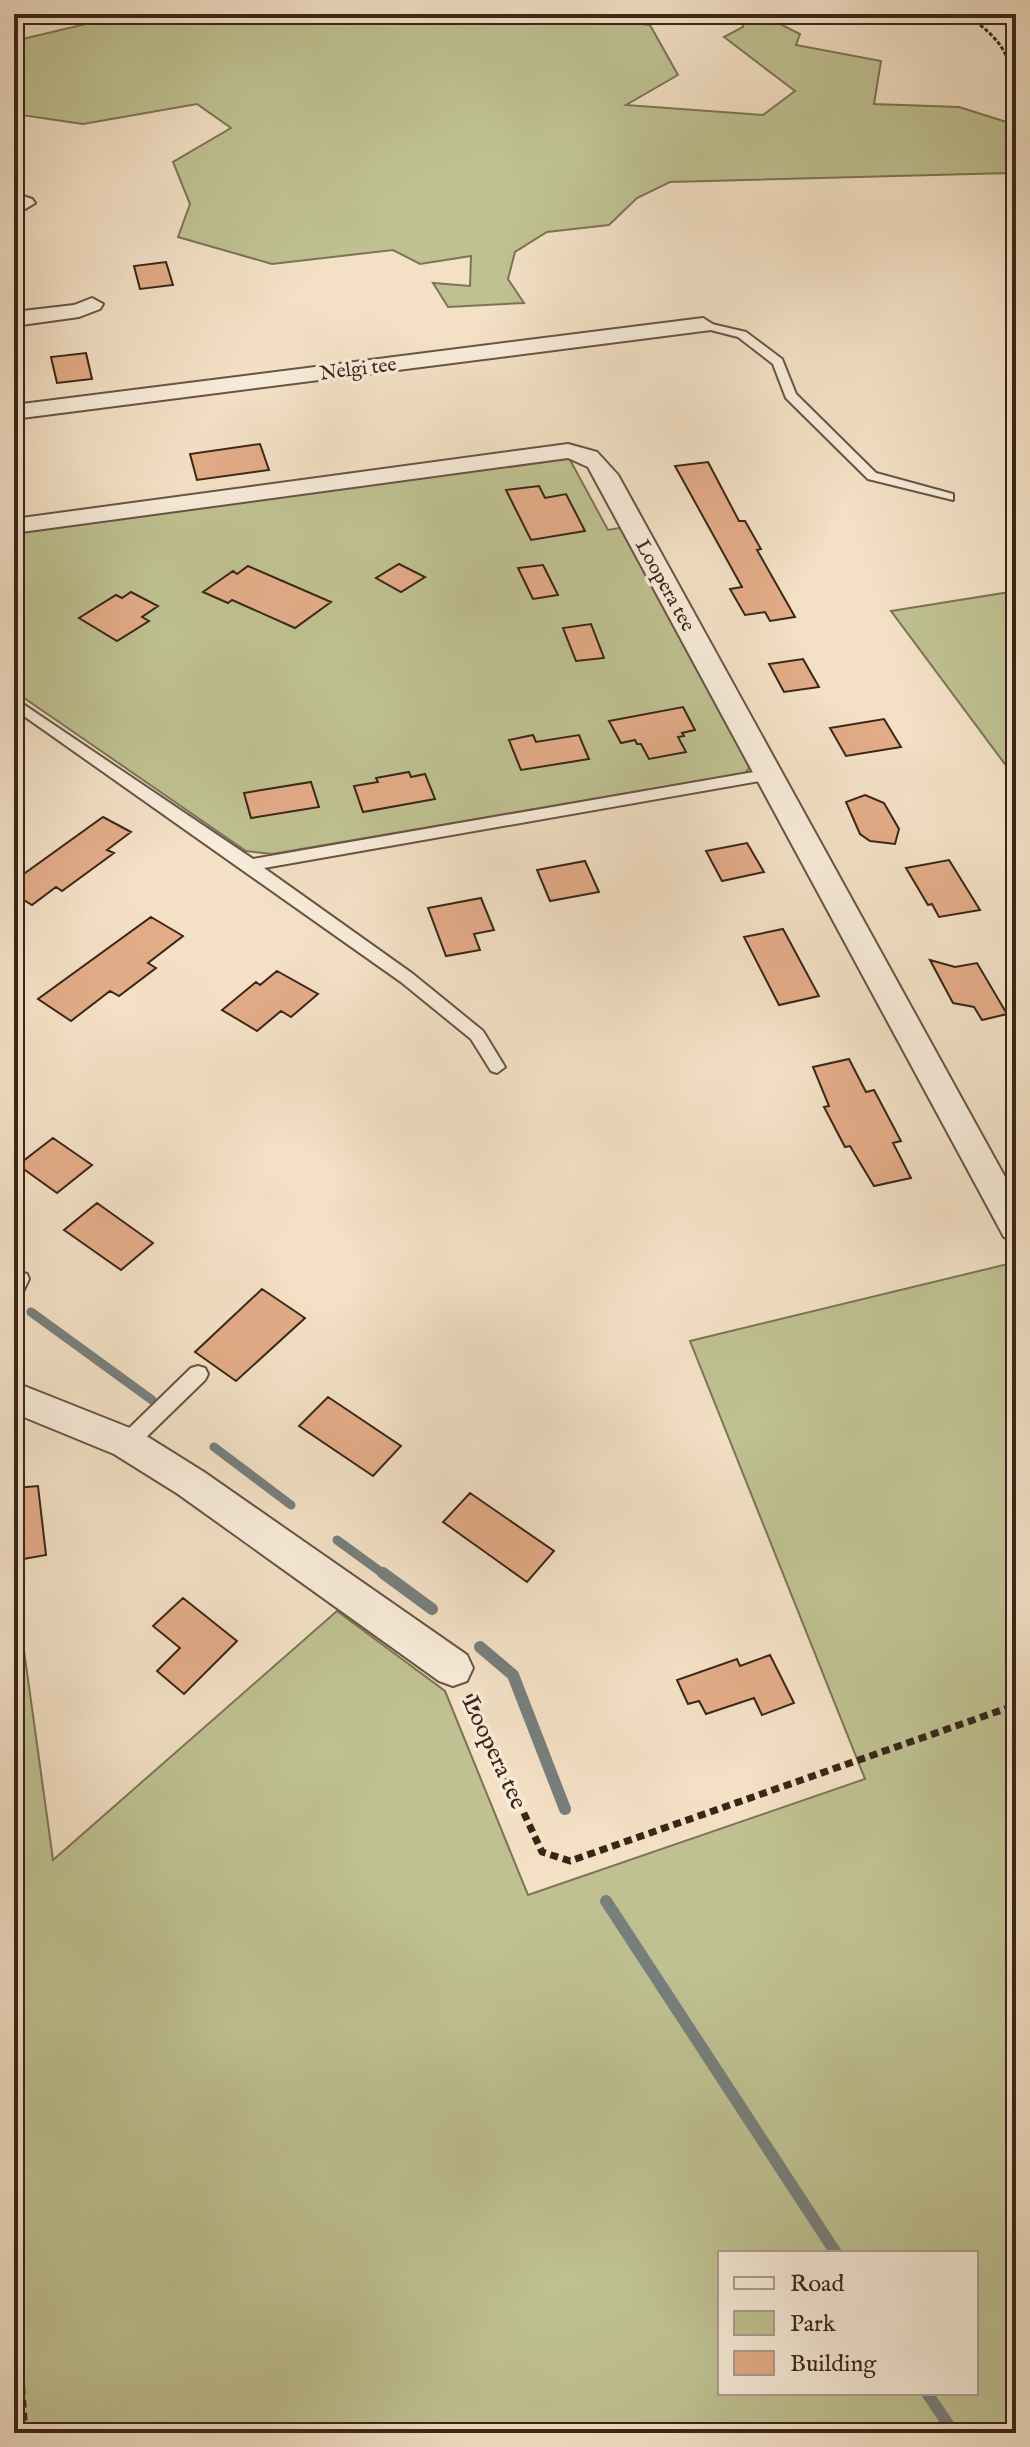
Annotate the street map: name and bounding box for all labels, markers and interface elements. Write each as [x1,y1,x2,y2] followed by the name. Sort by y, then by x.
[318,352,398,387] street label: Nelgi tee
[629,535,700,636] street label: Loopera tee
[454,1691,533,1814] street label: Loopera tee
[718,2251,978,2395] legend
[790,2269,844,2300] text: Road
[790,2309,836,2340] text: Park
[790,2349,877,2380] text: Building

